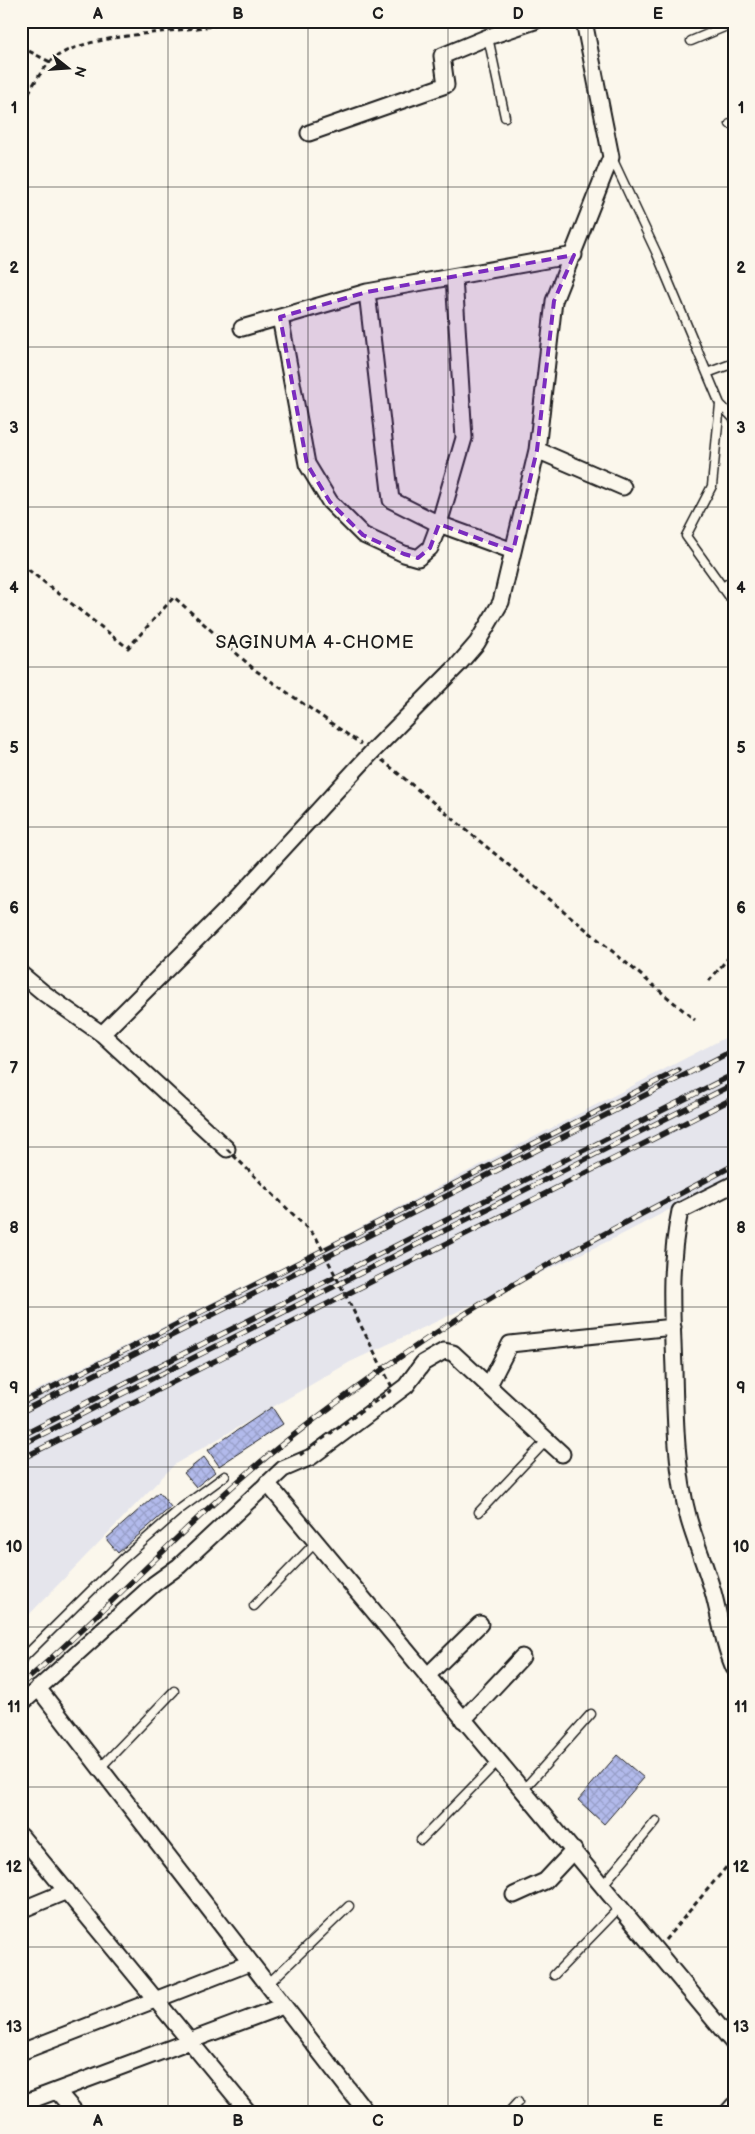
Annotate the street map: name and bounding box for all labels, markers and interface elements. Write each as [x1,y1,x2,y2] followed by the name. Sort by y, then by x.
[92,5,103,24] text: A
[232,5,244,24] text: B
[372,5,384,24] text: C
[512,5,524,24] text: D
[653,5,663,24] text: E
[42,42,92,92] north arrow
[70,64,90,79] text: N
[11,99,17,118] text: 1
[738,99,744,118] text: 1
[9,259,19,278] text: 2
[736,259,746,278] text: 2
[9,419,19,438] text: 3
[736,419,746,438] text: 3
[9,579,19,598] text: 4
[736,579,746,598] text: 4
[215,632,415,653] district label: SAGINUMA 4-CHOME
[9,739,19,758] text: 5
[736,739,746,758] text: 5
[9,899,19,918] text: 6
[736,899,746,918] text: 6
[10,1059,19,1078] text: 7
[737,1059,746,1078] text: 7
[9,1219,19,1238] text: 8
[736,1219,746,1238] text: 8
[9,1379,19,1398] text: 9
[736,1379,746,1398] text: 9
[6,1538,22,1557] text: 10
[733,1538,749,1557] text: 10
[7,1698,21,1717] text: 11
[734,1698,748,1717] text: 11
[6,1858,23,1877] text: 12
[733,1858,750,1877] text: 12
[6,2018,22,2037] text: 13
[733,2018,749,2037] text: 13
[92,2112,103,2131] text: A
[232,2112,244,2131] text: B
[372,2112,384,2131] text: C
[512,2112,524,2131] text: D
[653,2112,663,2131] text: E

